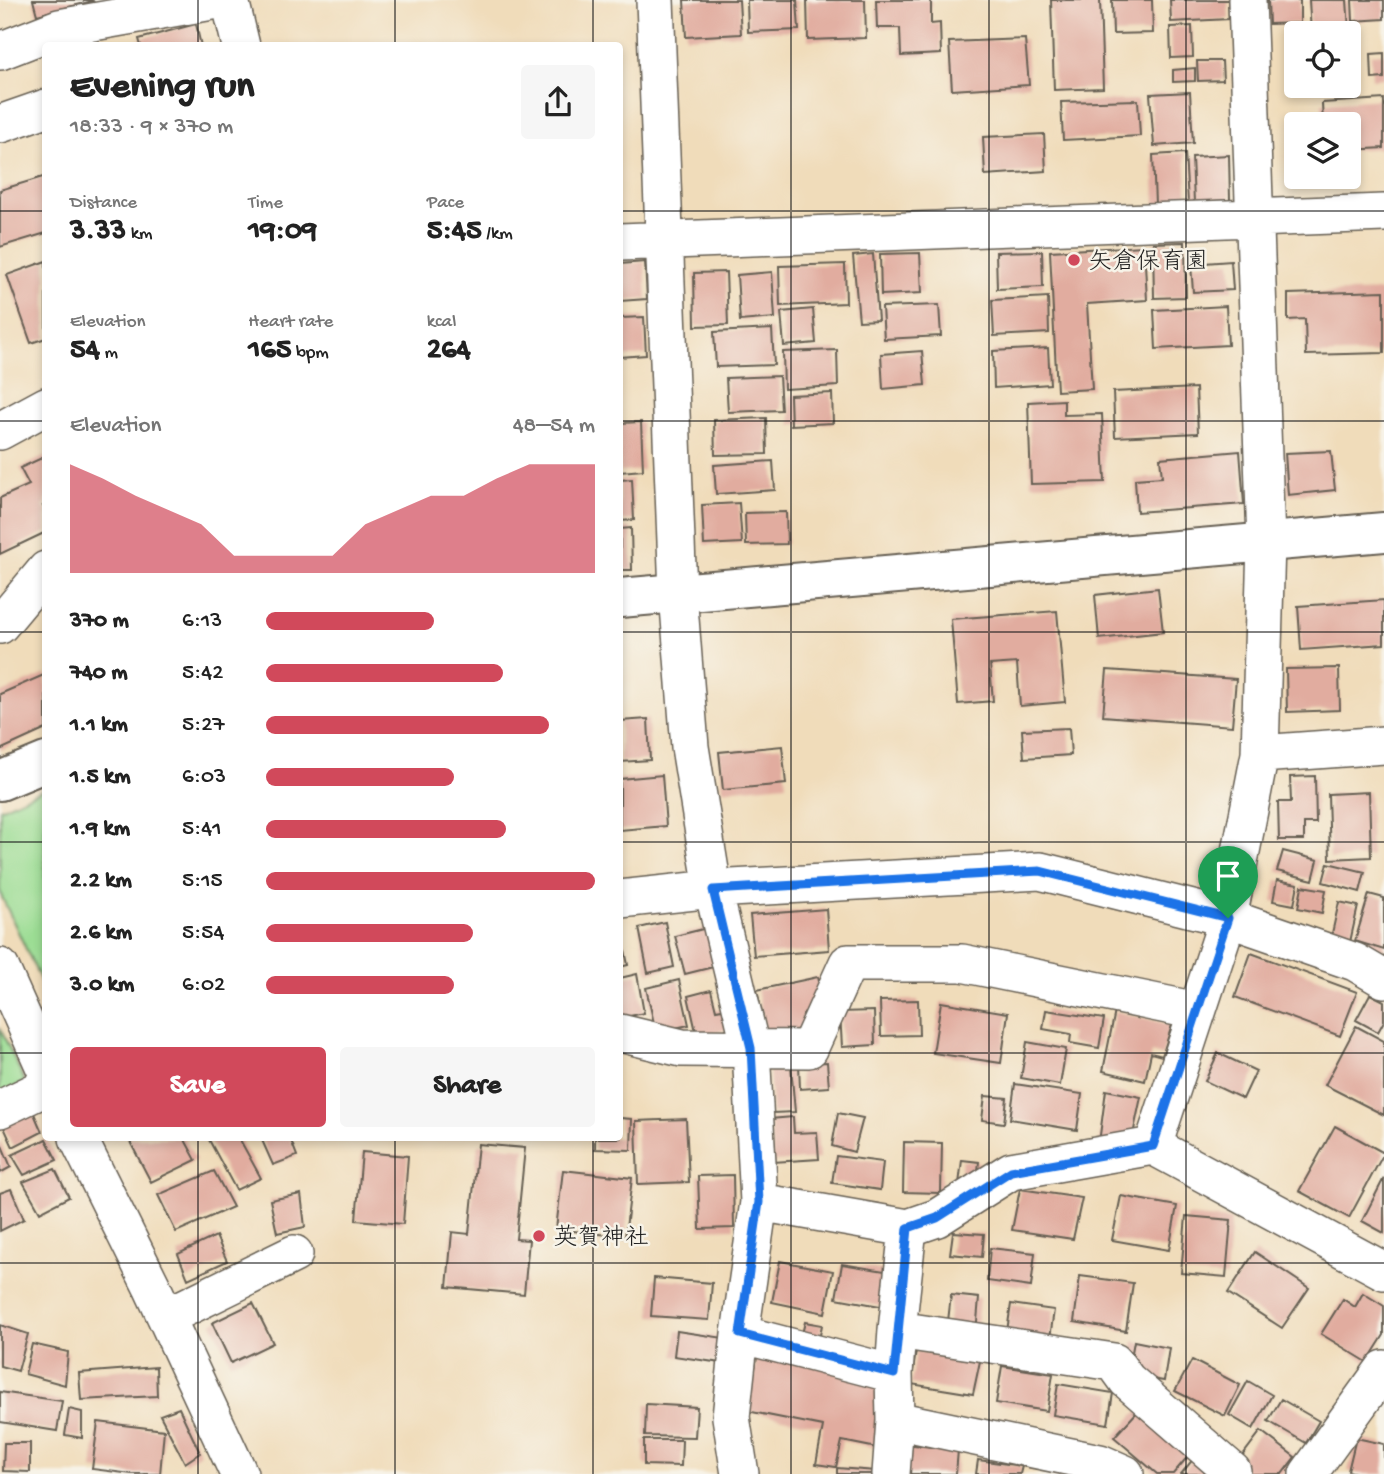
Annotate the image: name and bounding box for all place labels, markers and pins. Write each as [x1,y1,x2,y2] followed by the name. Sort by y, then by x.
[1088,248,1208,278] place label: 矢倉保育園
[1066,252,1082,268] marker: 矢倉保育園
[1198,846,1258,918] pin
[553,1224,649,1254] place label: 英賀神社
[531,1228,547,1244] marker: 英賀神社

